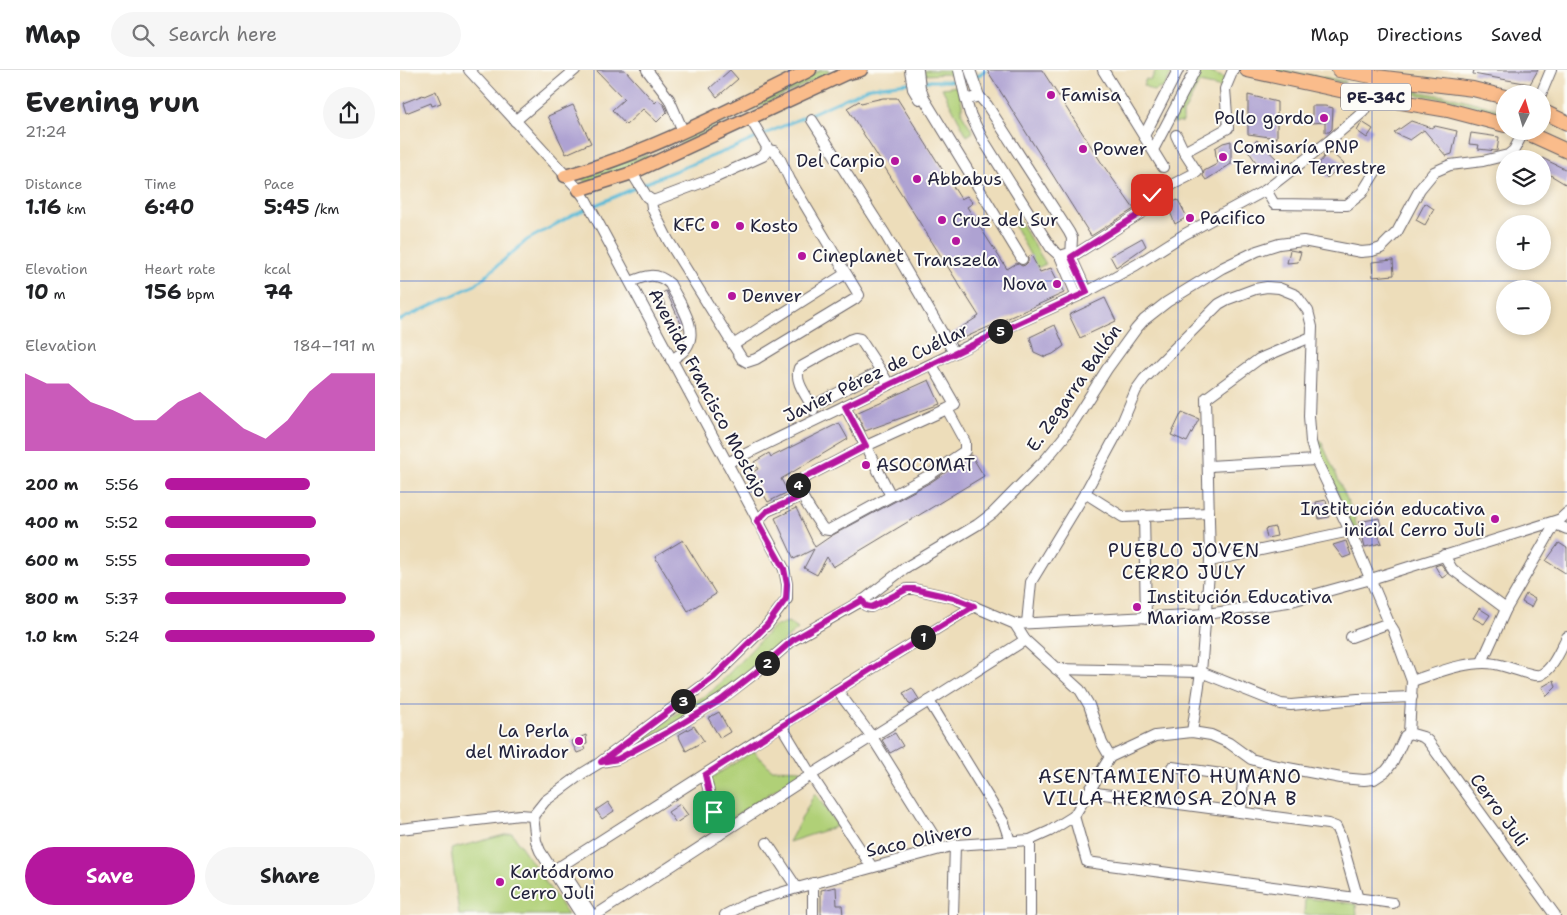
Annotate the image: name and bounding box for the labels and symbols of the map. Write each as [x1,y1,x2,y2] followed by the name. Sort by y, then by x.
[1061,83,1121,107] place label: Famisa
[1341,84,1411,111] road number: PE-34C
[1496,85,1551,140] north arrow
[1045,89,1057,101] marker: Famisa
[1214,106,1314,130] place label: Pollo gordo
[1318,112,1330,124] marker: Pollo gordo
[1233,135,1386,180] place label: Comisaría PNP Termina Terrestre
[1093,137,1147,161] place label: Power
[1077,143,1089,155] marker: Power
[796,149,885,173] place label: Del Carpio
[1217,151,1229,163] marker: Comisaría PNP Termina Terrestre
[889,155,901,167] marker: Del Carpio
[927,167,1002,191] place label: Abbabus
[911,173,923,185] marker: Abbabus
[1131,174,1173,216] pin
[1200,206,1265,230] place label: Pacifico
[952,208,1059,232] place label: Cruz del Sur
[1184,212,1196,224] marker: Pacifico
[673,213,705,237] place label: KFC
[750,214,798,238] place label: Kosto
[936,214,948,226] marker: Cruz del Sur
[709,219,721,231] marker: KFC
[734,220,746,232] marker: Kosto
[950,235,962,247] marker: Transzela
[812,244,904,268] place label: Cineplanet
[914,248,998,272] place label: Transzela
[796,250,808,262] marker: Cineplanet
[1002,272,1047,296] place label: Nova
[1051,278,1063,290] marker: Nova
[643,284,773,502] street label: Avenida Francisco Mostajo
[742,284,802,308] place label: Denver
[726,290,738,302] marker: Denver
[780,318,972,428] street label: Javier Pérez de Cuéllar
[988,318,1012,344] pin: 5
[1021,320,1127,456] street label: E. Zegarra Ballón
[876,453,975,477] place label: ASOCOMAT
[860,459,872,471] marker: ASOCOMAT
[786,472,810,498] pin: 4
[1300,497,1485,542] place label: Institución educativa inicial Cerro Juli
[1489,513,1501,525] marker: Institución educativa inicial Cerro Juli
[1108,538,1260,585] district label: PUEBLO JOVEN CERRO JULY
[1147,585,1332,630] place label: Institución Educativa Mariam Rosse
[1131,601,1143,613] marker: Institución Educativa Mariam Rosse
[910,624,936,650] pin: 1
[754,650,780,676] pin: 2
[670,688,696,714] pin: 3
[465,719,569,764] place label: La Perla del Mirador
[573,735,585,747] marker: La Perla del Mirador
[1038,764,1302,811] district label: ASENTAMIENTO HUMANO VILLA HERMOSA ZONA B
[1464,769,1534,851] street label: Cerro Juli
[693,791,735,833] pin
[864,817,974,863] street label: Saco Olivero
[510,860,614,905] place label: Kartódromo Cerro Juli
[494,876,506,888] marker: Kartódromo Cerro Juli

